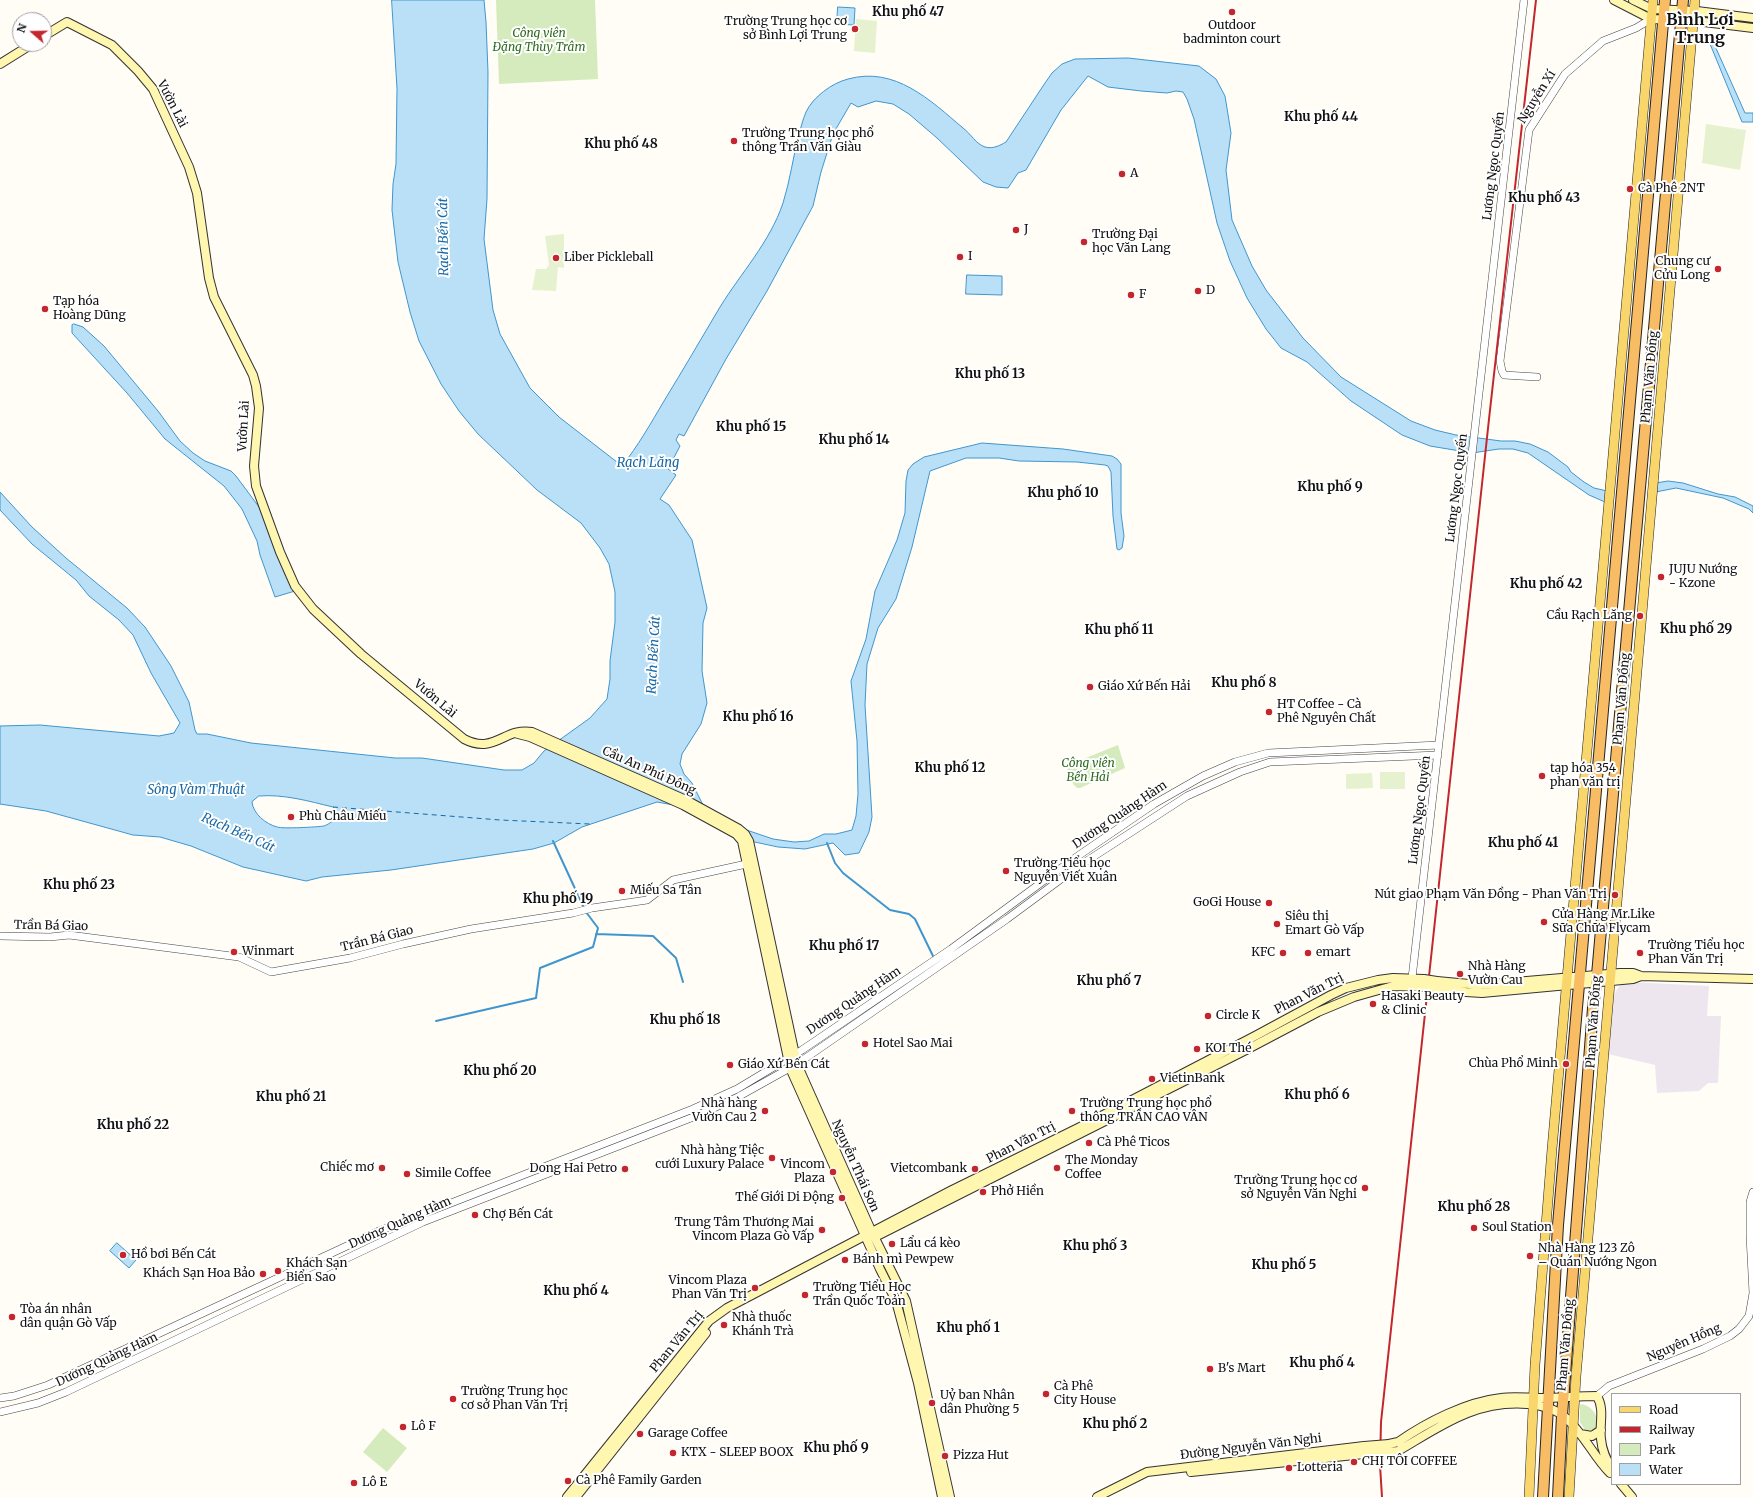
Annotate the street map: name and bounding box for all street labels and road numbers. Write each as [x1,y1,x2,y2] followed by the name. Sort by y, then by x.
[1515,68,1559,126] street label: Nguyễn Xí
[154,78,190,130] street label: Vườn Lài
[1480,111,1508,221] street label: Lương Ngọc Quyến
[1639,330,1661,424] street label: Phạm Văn Đồng
[235,400,253,452] street label: Vườn Lài
[1443,433,1471,543] street label: Lương Ngọc Quyến
[1611,652,1633,746] street label: Phạm Văn Đồng
[411,677,459,721] street label: Vườn Lài
[600,744,698,798] street label: Cầu An Phú Đông
[1406,755,1434,865] street label: Lương Ngọc Quyến
[1070,778,1170,852] street label: Dương Quảng Hàm
[14,918,88,934] street label: Trần Bá Giao
[339,923,415,955] street label: Trần Bá Giao
[804,964,904,1038] street label: Dương Quảng Hàm
[1272,970,1346,1018] street label: Phan Văn Trị
[1584,975,1604,1069] street label: Phạm Văn Đồng
[828,1118,882,1214] street label: Nguyễn Thái Sơn
[984,1119,1058,1167] street label: Phan Văn Trị
[347,1194,453,1252] street label: Dương Quảng Hàm
[1555,1298,1577,1392] street label: Phạm Văn Đồng
[647,1309,707,1375] street label: Phan Văn Trị
[1645,1321,1723,1365] street label: Nguyên Hồng
[54,1330,160,1390] street label: Dương Quảng Hàm
[1179,1431,1323,1463] street label: Đường Nguyễn Văn Nghi

